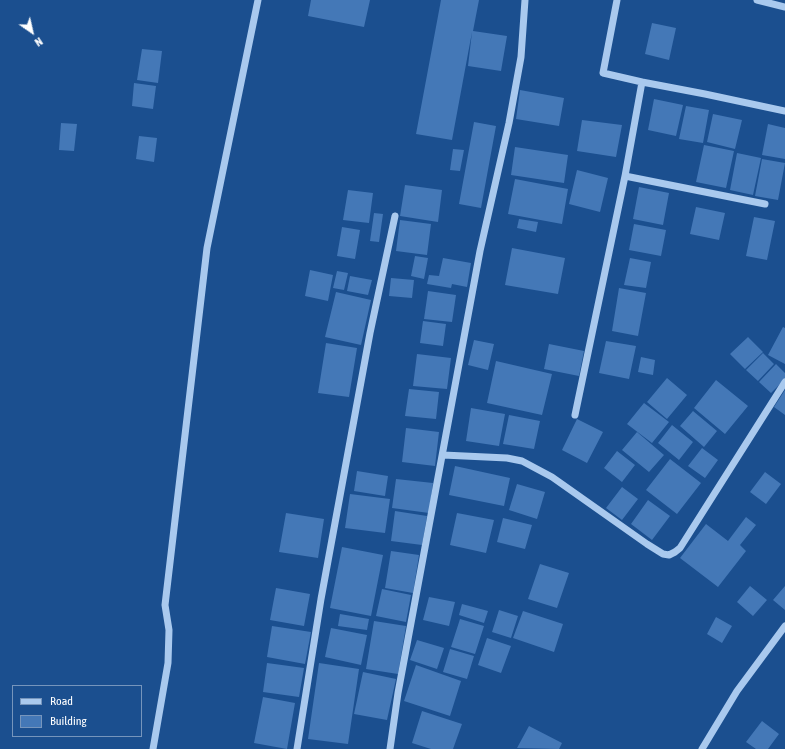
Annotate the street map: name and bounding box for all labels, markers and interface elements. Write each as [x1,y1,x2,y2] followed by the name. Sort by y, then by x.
[12,12,52,52] north arrow
[33,35,45,49] text: N
[12,685,142,737] legend
[50,694,73,708] text: Road
[50,714,87,728] text: Building

